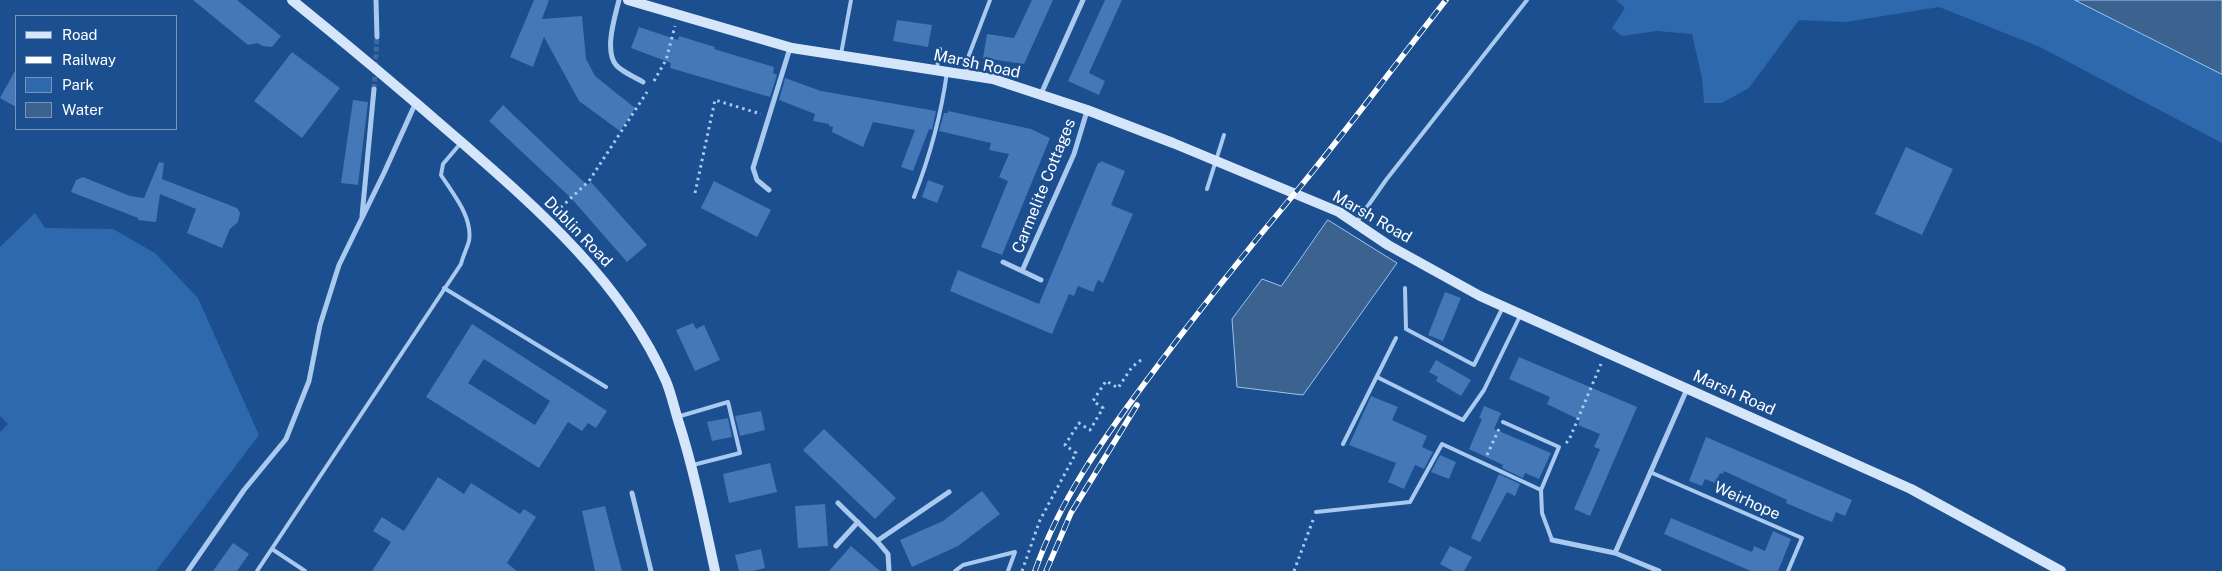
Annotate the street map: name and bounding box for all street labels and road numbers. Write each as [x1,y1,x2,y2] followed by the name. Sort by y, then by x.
[932,45,1022,83] street label: Marsh Road
[1008,116,1080,256] street label: Carmelite Cottages
[1329,187,1415,247] street label: Marsh Road
[540,193,616,271] street label: Dublin Road
[1690,366,1778,420] street label: Marsh Road
[1711,478,1783,524] street label: Weirhope

